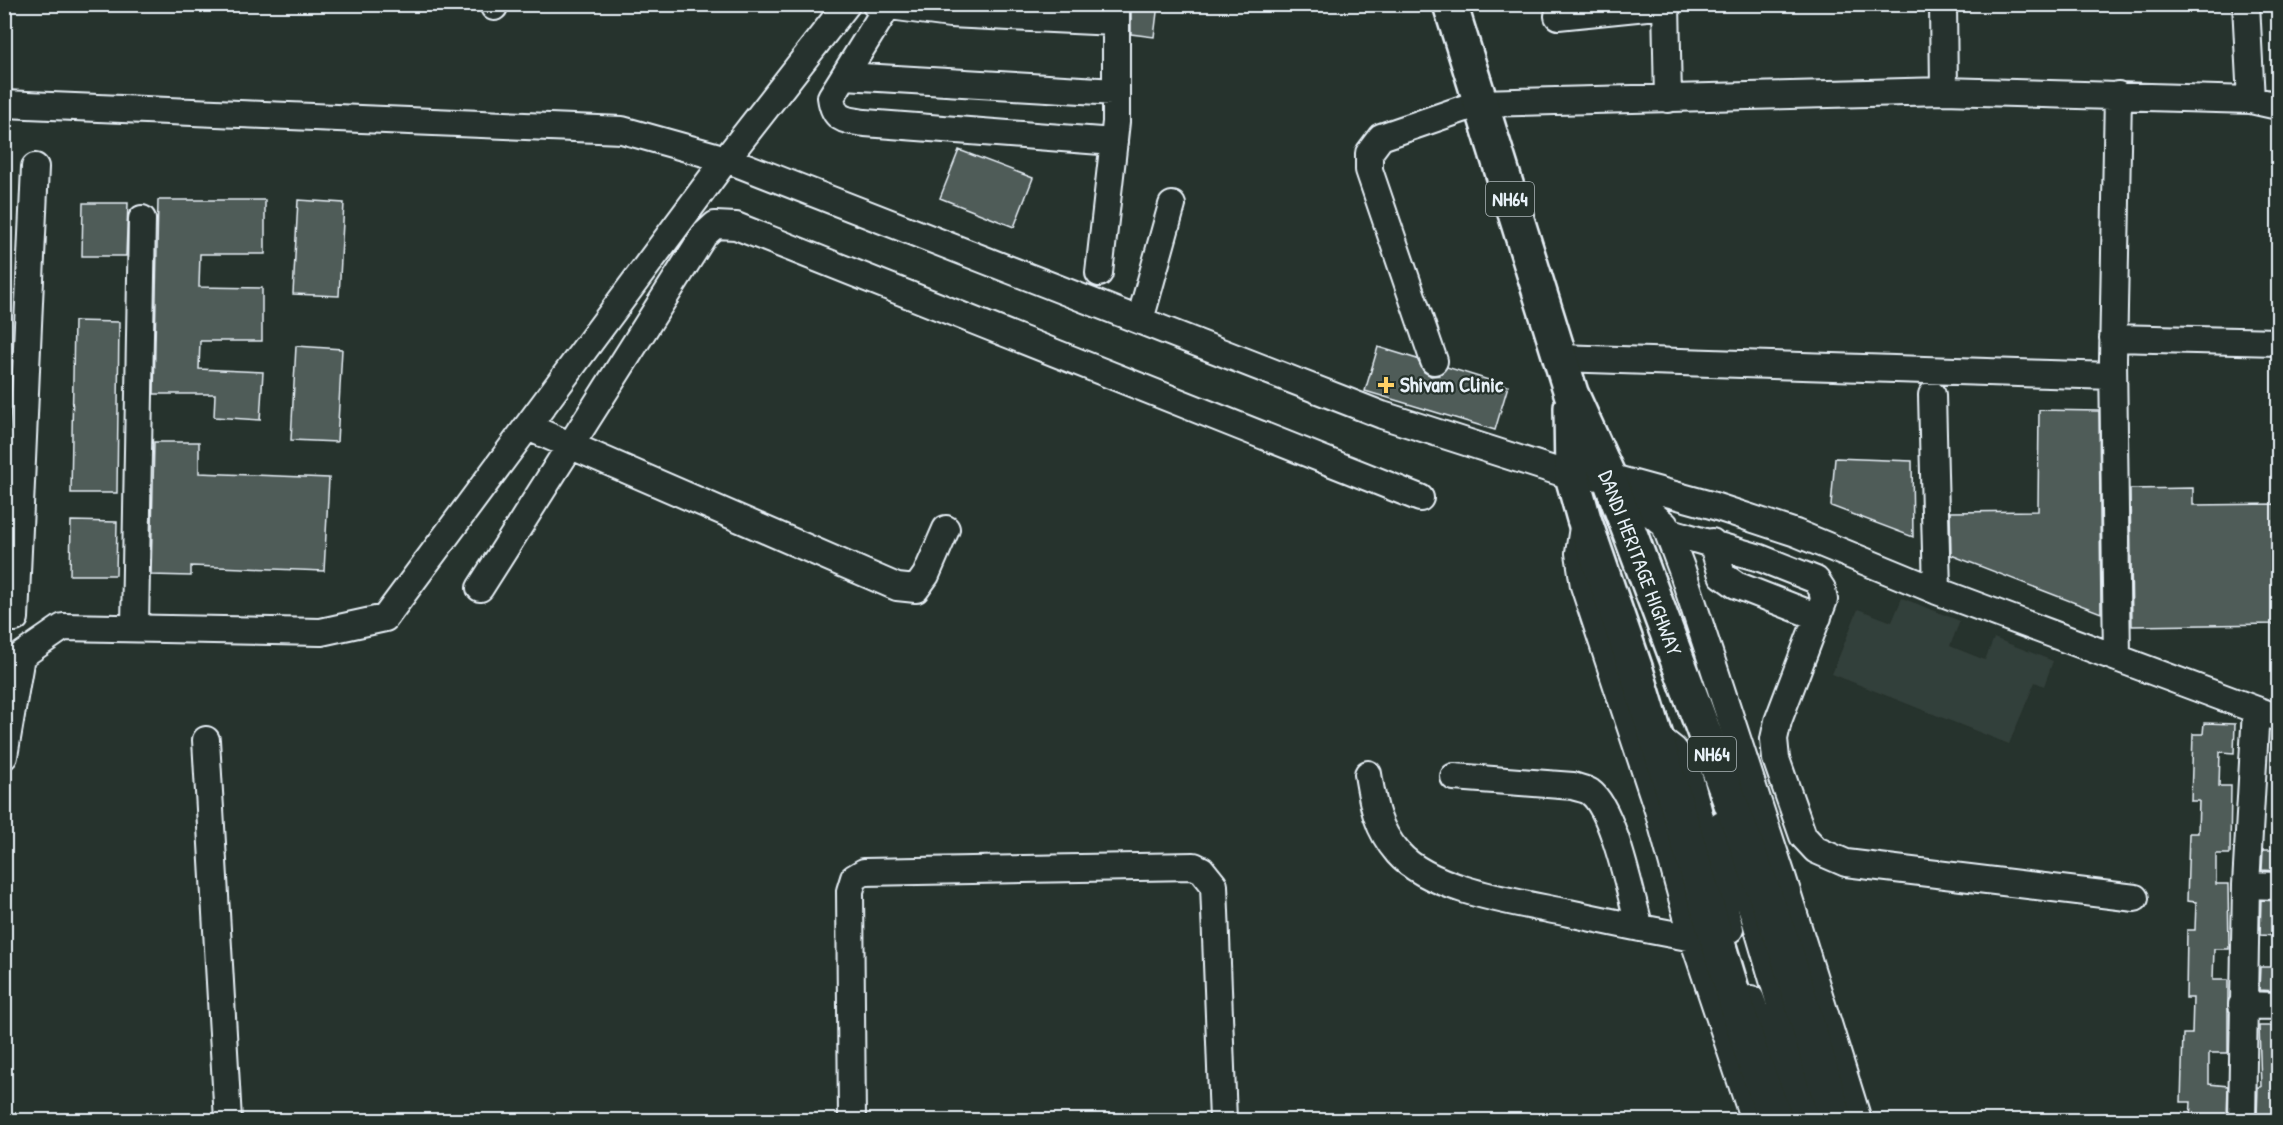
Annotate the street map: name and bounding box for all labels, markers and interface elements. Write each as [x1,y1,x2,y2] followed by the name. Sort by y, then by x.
[1486,182,1534,216] road number: NH64
[1400,370,1504,399] place label: Shivam Clinic
[1377,376,1395,394] marker: Shivam Clinic
[1592,466,1689,660] street label: DANDI HERITAGE HIGHWAY
[1688,737,1736,771] road number: NH64

